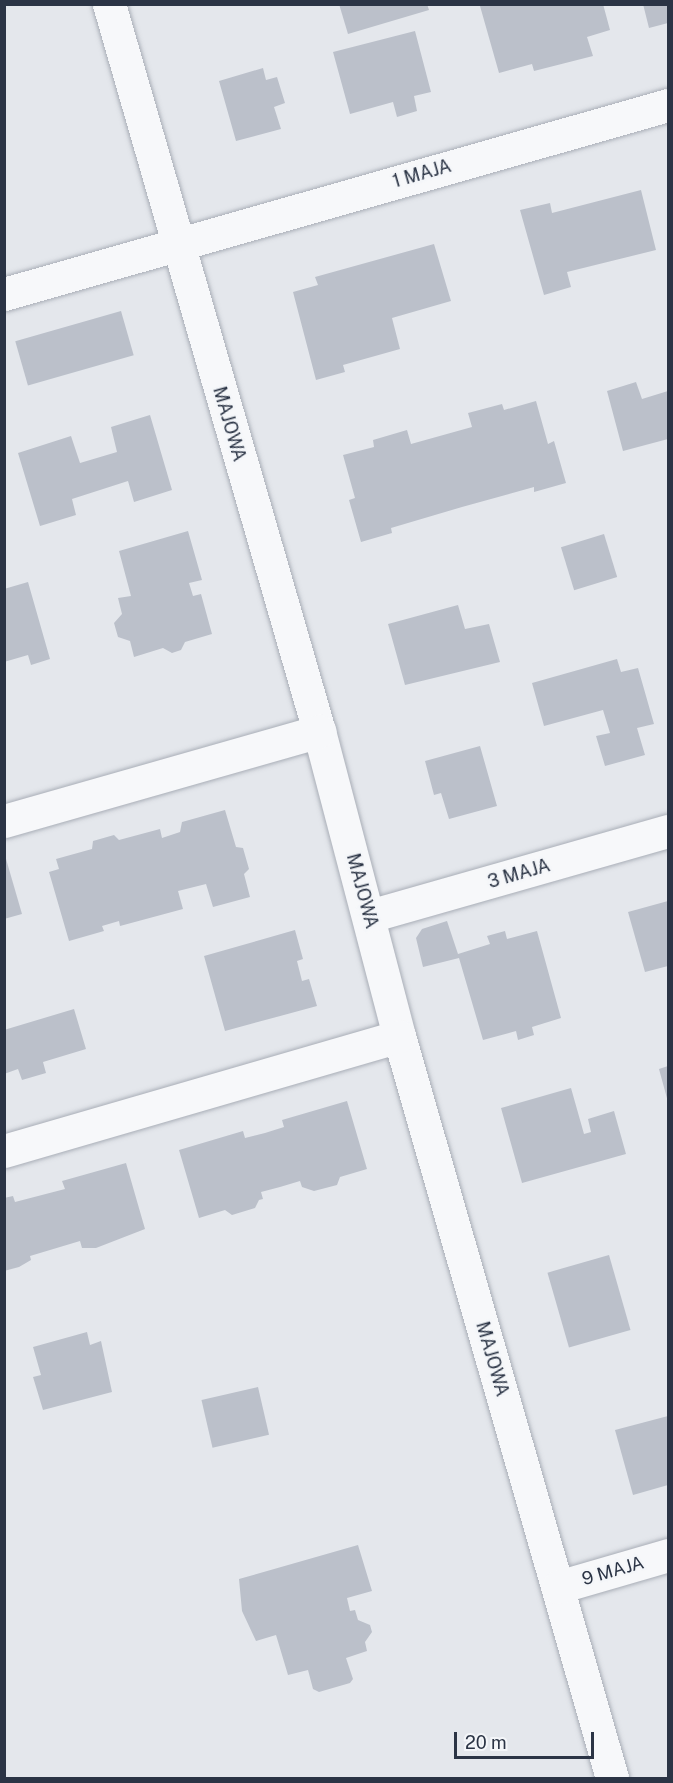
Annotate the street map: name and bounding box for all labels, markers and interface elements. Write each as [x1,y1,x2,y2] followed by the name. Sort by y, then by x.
[390,155,454,193] street label: 1 MAJA
[208,384,250,464] street label: MAJOWA
[342,851,382,931] street label: MAJOWA
[485,855,553,893] street label: 3 MAJA
[471,1319,513,1399] street label: MAJOWA
[579,1552,647,1590] street label: 9 MAJA
[457,1720,596,1758] scale bar
[465,1732,507,1753] text: 20 m

